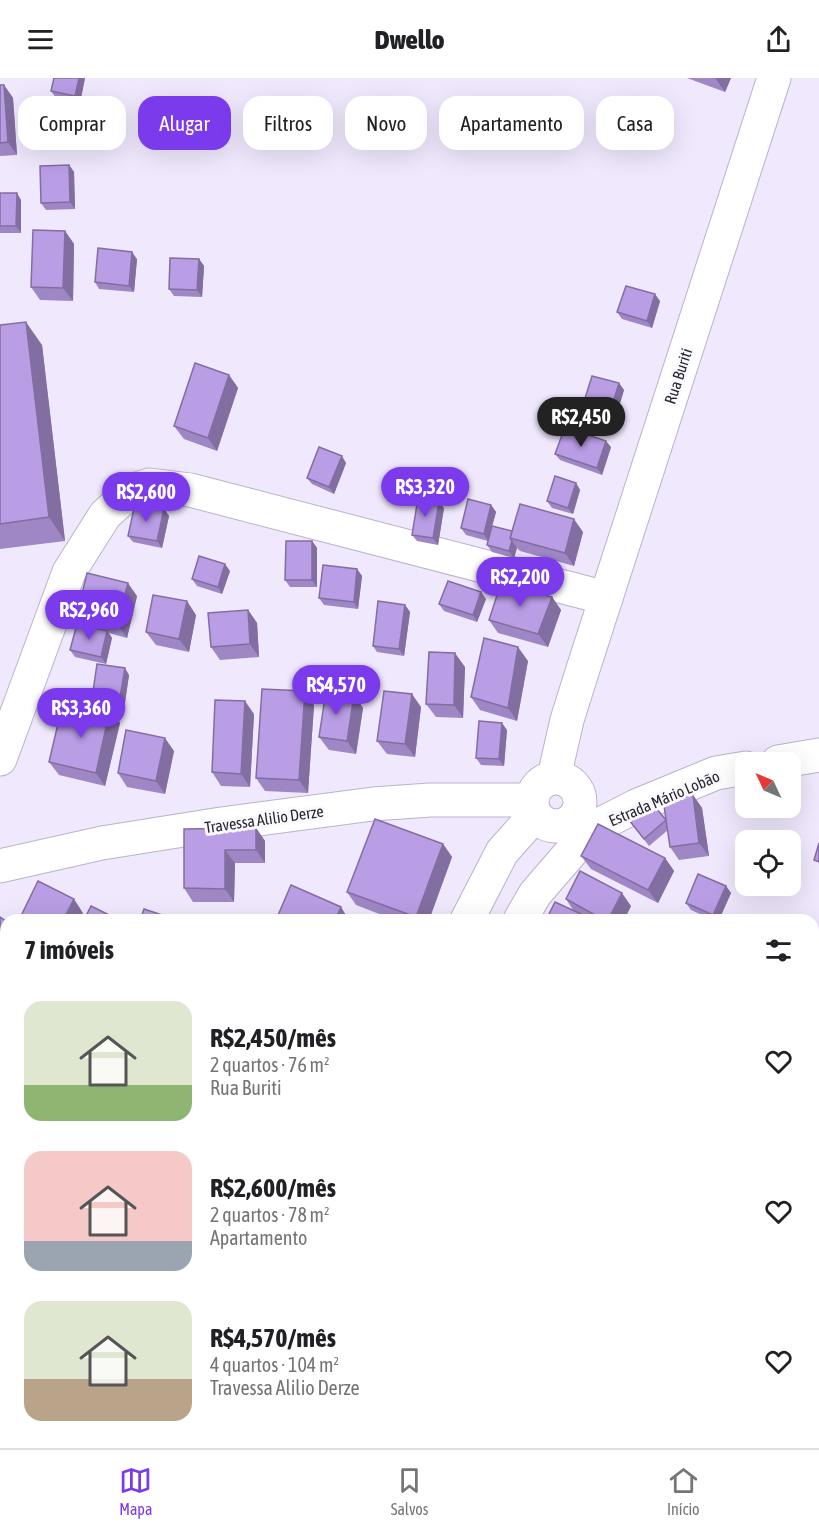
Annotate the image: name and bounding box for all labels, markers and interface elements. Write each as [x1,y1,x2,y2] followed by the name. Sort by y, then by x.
[24,23,57,56] icon: menu
[762,23,795,56] icon: share
[375,24,444,55] text: Dwello
[18,96,126,150] chip: Comprar
[138,96,231,150] chip: Alugar
[243,96,333,150] chip: Filtros
[345,96,427,150] chip: Novo
[439,96,584,150] chip: Apartamento
[596,96,674,150] chip: Casa
[661,346,695,406] street label: Rua Buriti
[526,397,636,448] pin: R$2,450
[551,405,611,428] text: R$2,450
[370,467,480,518] pin: R$3,320
[91,472,201,523] pin: R$2,600
[395,475,455,498] text: R$3,320
[116,480,176,503] text: R$2,600
[465,557,575,608] pin: R$2,200
[490,565,550,588] text: R$2,200
[34,590,144,641] pin: R$2,960
[59,598,119,621] text: R$2,960
[281,665,391,716] pin: R$4,570
[306,673,366,696] text: R$4,570
[26,688,136,739] pin: R$3,360
[51,696,111,719] text: R$3,360
[735,752,801,818] north arrow
[735,752,801,896] map controls
[606,767,722,829] street label: Estrada Mário Lobão
[203,802,325,836] street label: Travessa Alilio Derze
[735,830,801,896] button: locate
[762,934,795,967] icon: filters
[24,935,114,965] text: 7 imóveis
[210,1023,336,1053] text: R$2,450/mês
[72,1025,144,1097] icon: home
[762,1045,795,1078] icon: heart
[210,1053,330,1076] text: 2 quartos · 76 m²
[210,1076,282,1099] text: Rua Buriti
[210,1173,336,1203] text: R$2,600/mês
[72,1175,144,1247] icon: home
[762,1195,795,1228] icon: heart
[210,1203,330,1226] text: 2 quartos · 78 m²
[210,1226,307,1249] text: Apartamento
[210,1323,336,1353] text: R$4,570/mês
[72,1325,144,1397] icon: home
[762,1345,795,1378] icon: heart
[210,1353,339,1376] text: 4 quartos · 104 m²
[210,1376,360,1399] text: Travessa Alilio Derze
[119,1464,152,1518] tab: Mapa
[391,1464,429,1518] tab: Salvos
[667,1464,700,1518] tab: Início

